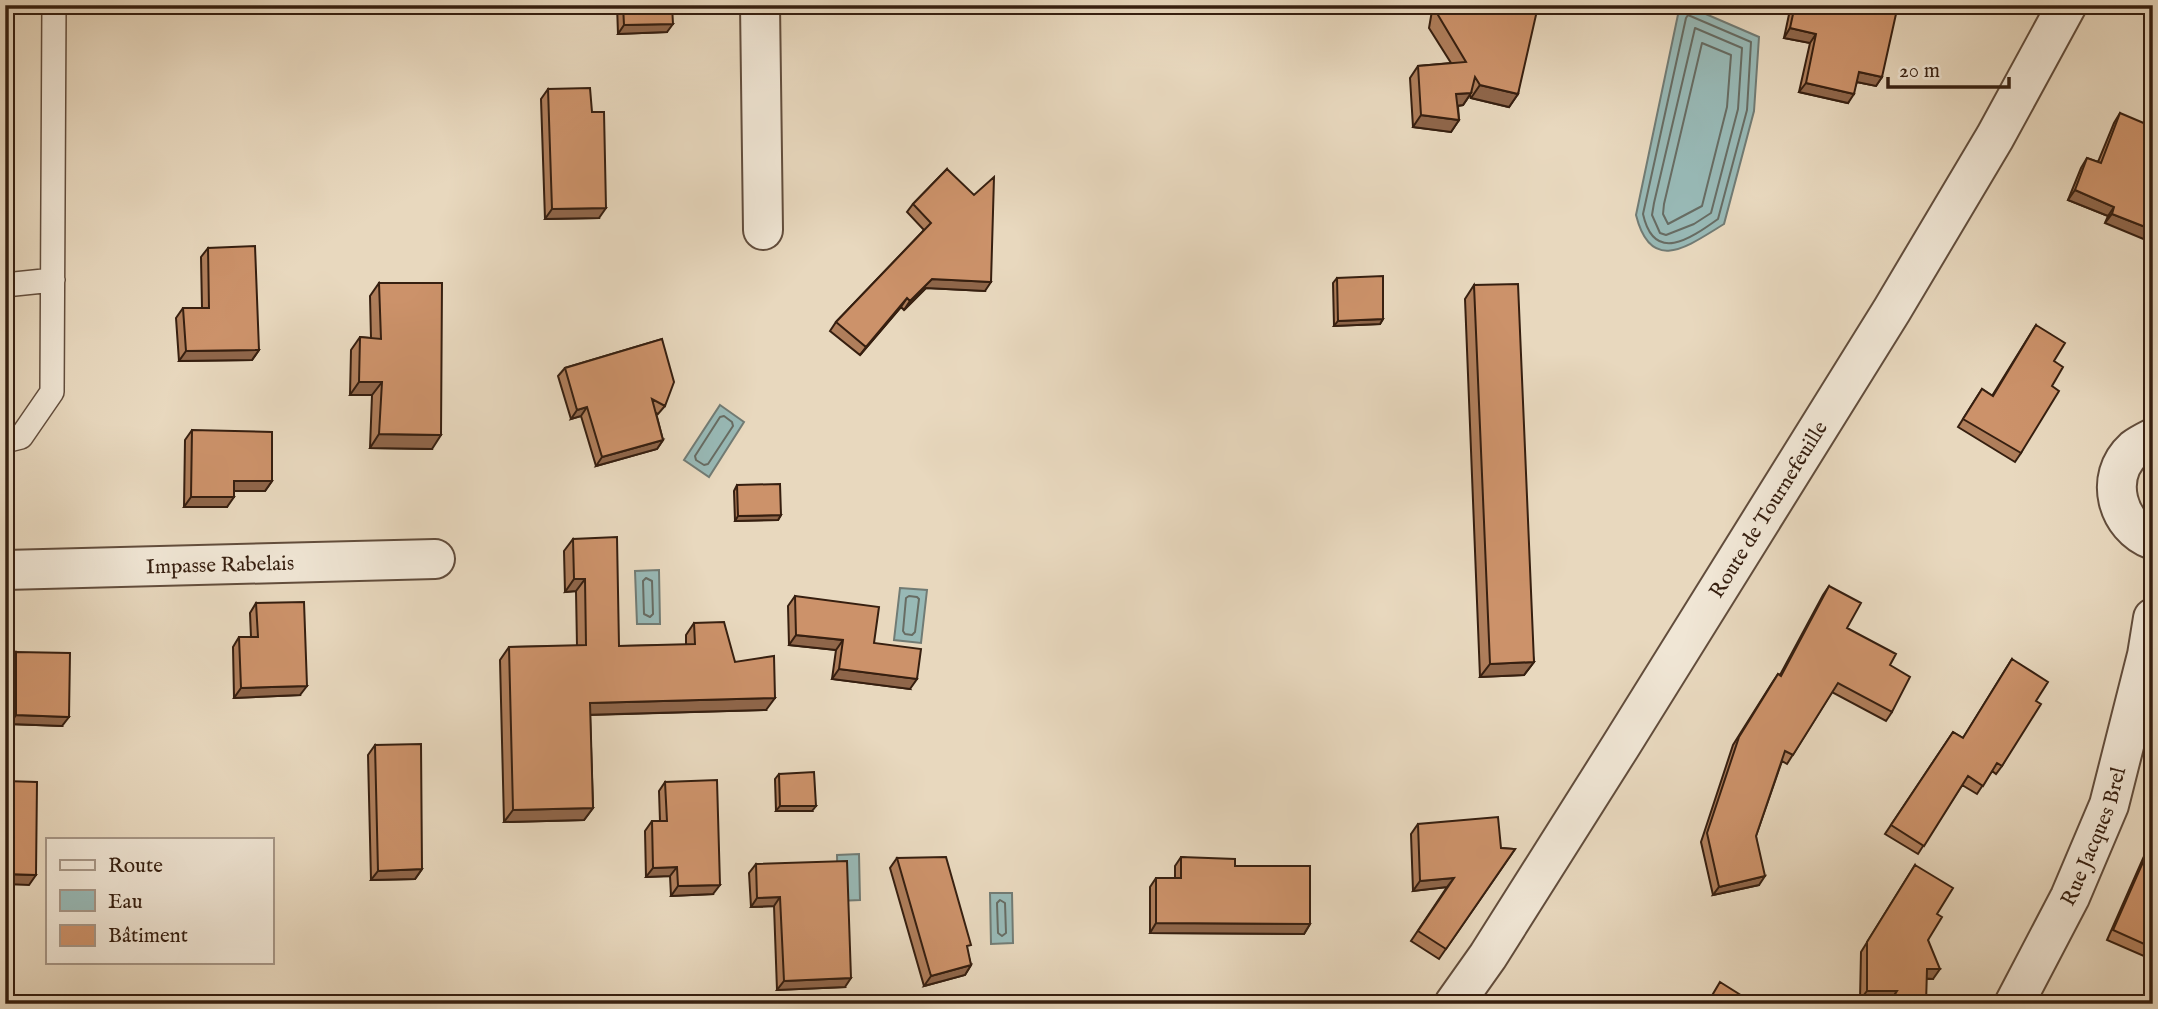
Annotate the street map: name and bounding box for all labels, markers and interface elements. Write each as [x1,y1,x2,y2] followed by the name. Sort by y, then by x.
[1888,46,2009,90] scale bar
[1899,58,1940,85] text: 20 m
[1704,416,1835,604] street label: Route de Tournefeuille
[145,551,295,581] street label: Impasse Rabelais
[2056,764,2133,911] street label: Rue Jacques Brel
[46,838,273,964] legend
[108,853,163,880] text: Route
[108,889,143,916] text: Eau
[108,923,188,950] text: Bâtiment

